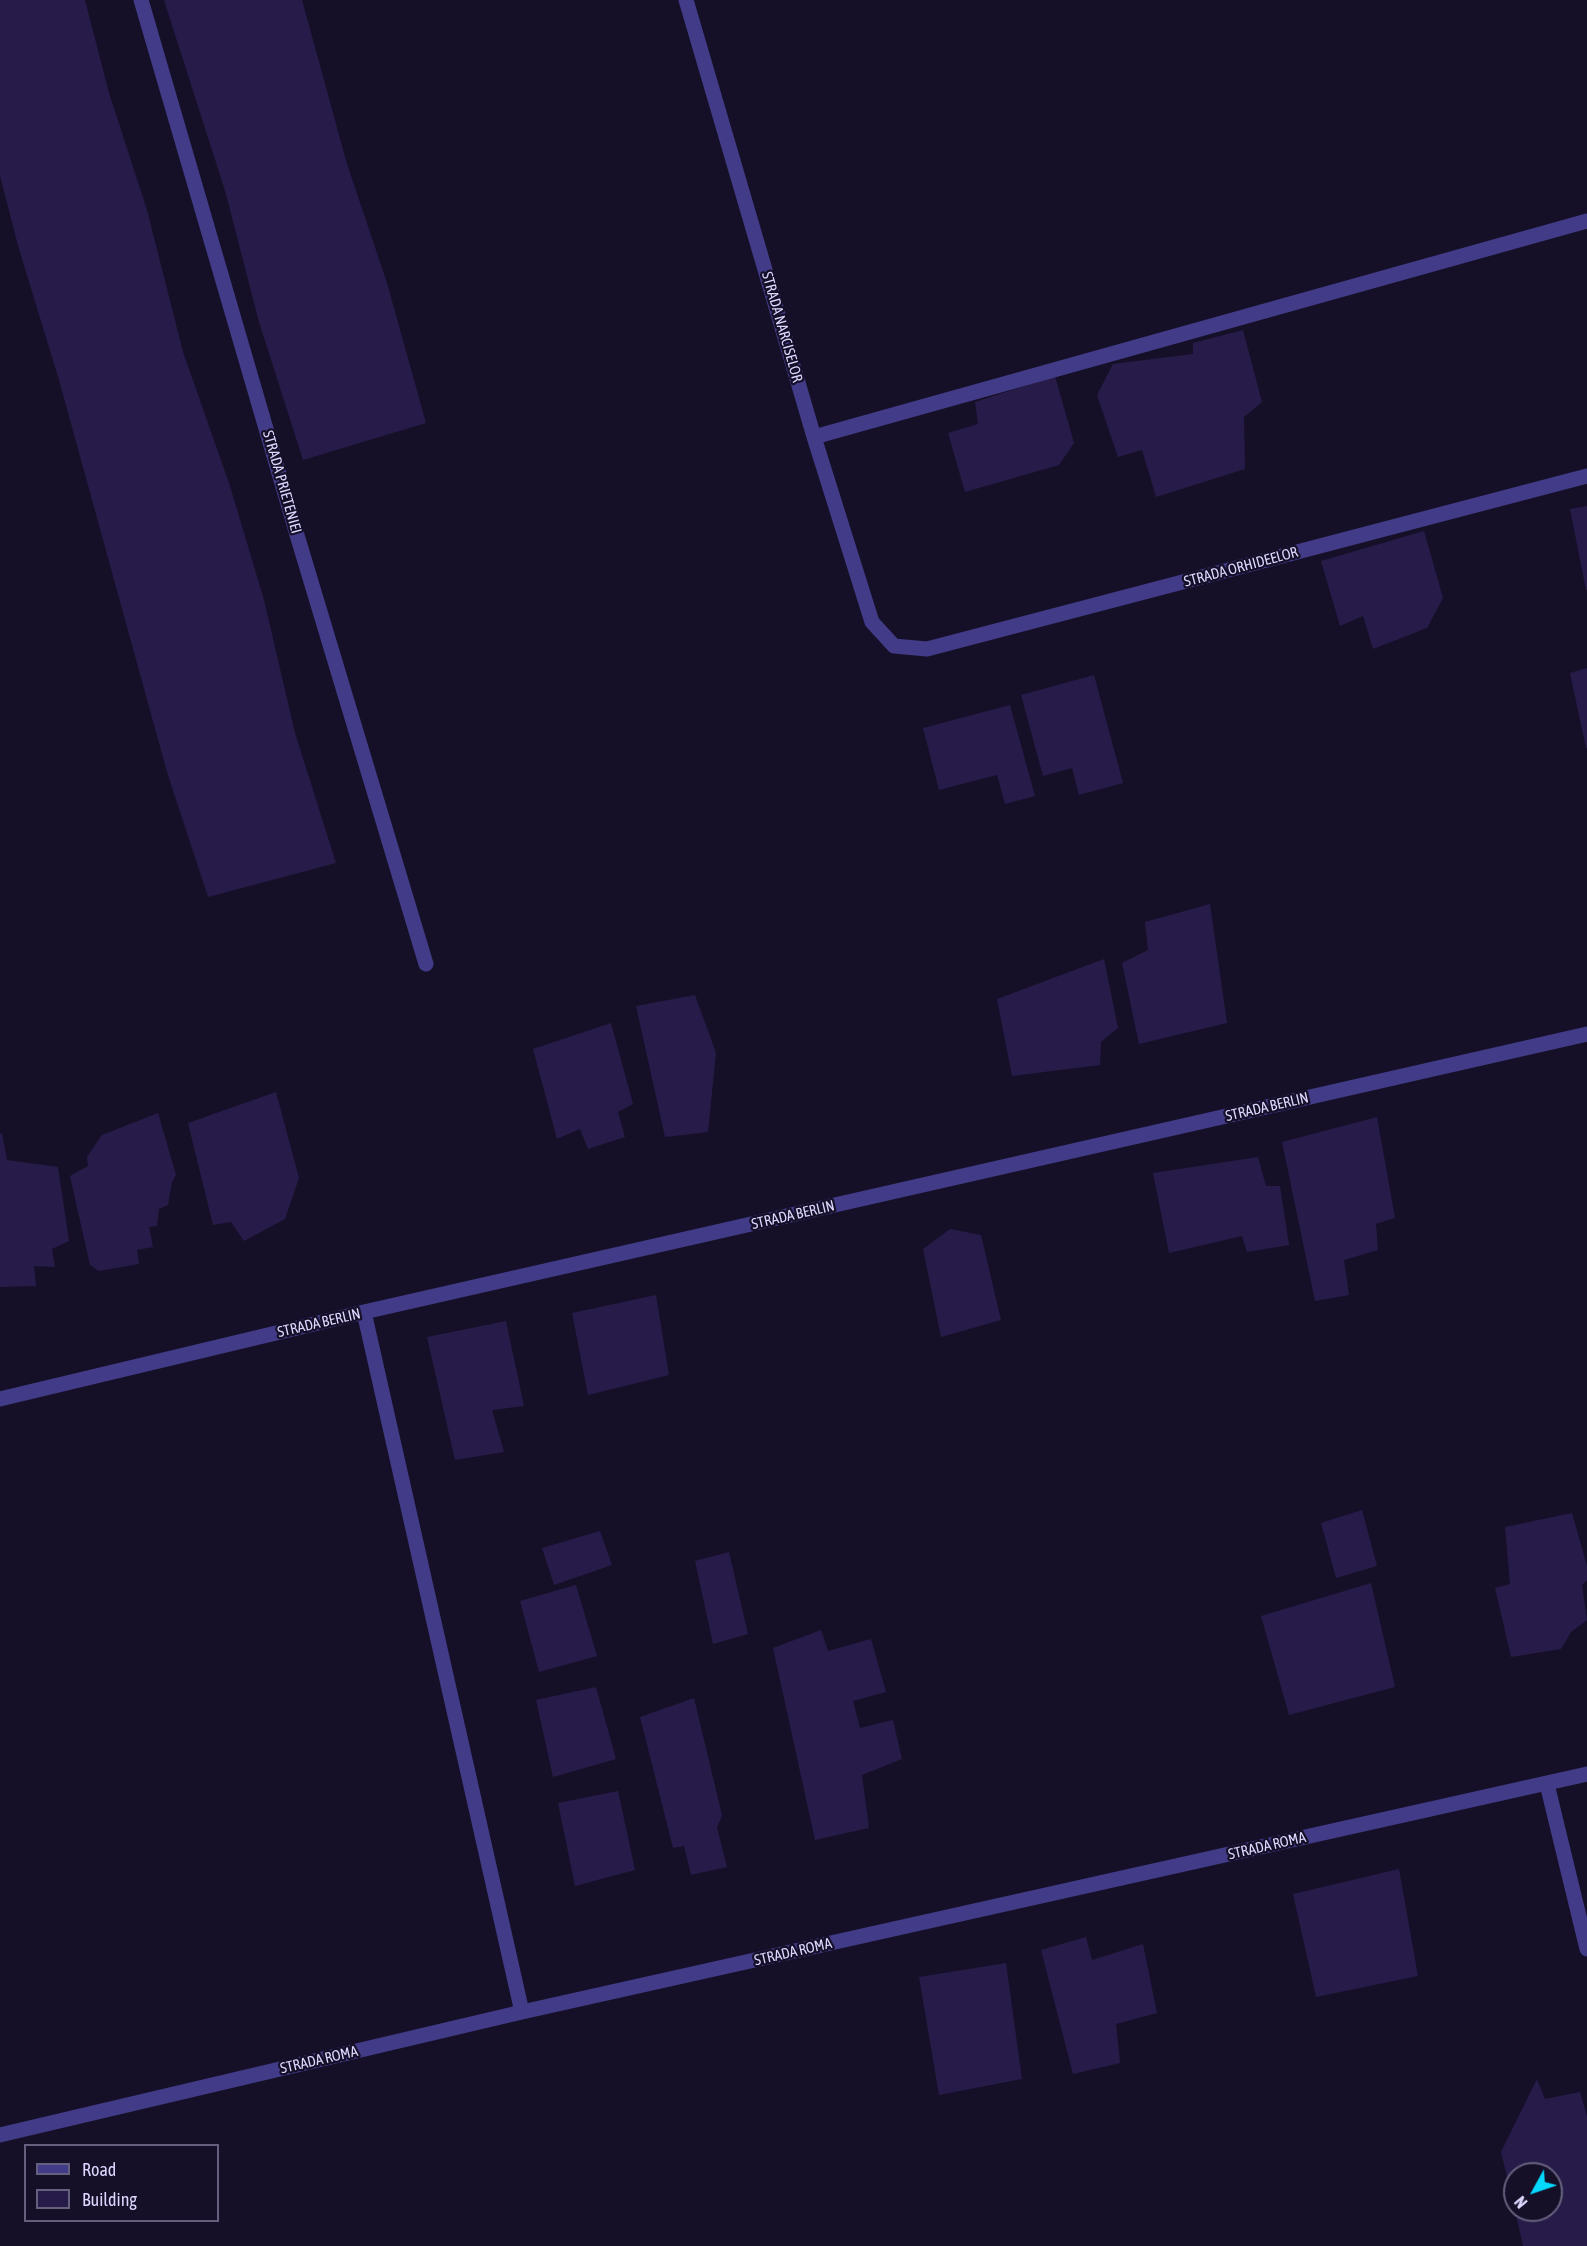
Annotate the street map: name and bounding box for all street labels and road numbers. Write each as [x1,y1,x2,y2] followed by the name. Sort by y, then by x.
[758,270,806,384] street label: STRADA NARCISELOR
[259,428,305,536] street label: STRADA PRIETENIEI
[1182,543,1300,591] street label: STRADA ORHIDEELOR
[1224,1089,1310,1125] street label: STRADA BERLIN
[750,1197,836,1233] street label: STRADA BERLIN
[276,1305,362,1341] street label: STRADA BERLIN
[1226,1828,1308,1864] street label: STRADA ROMA
[752,1934,834,1970] street label: STRADA ROMA
[278,2042,360,2078] street label: STRADA ROMA

